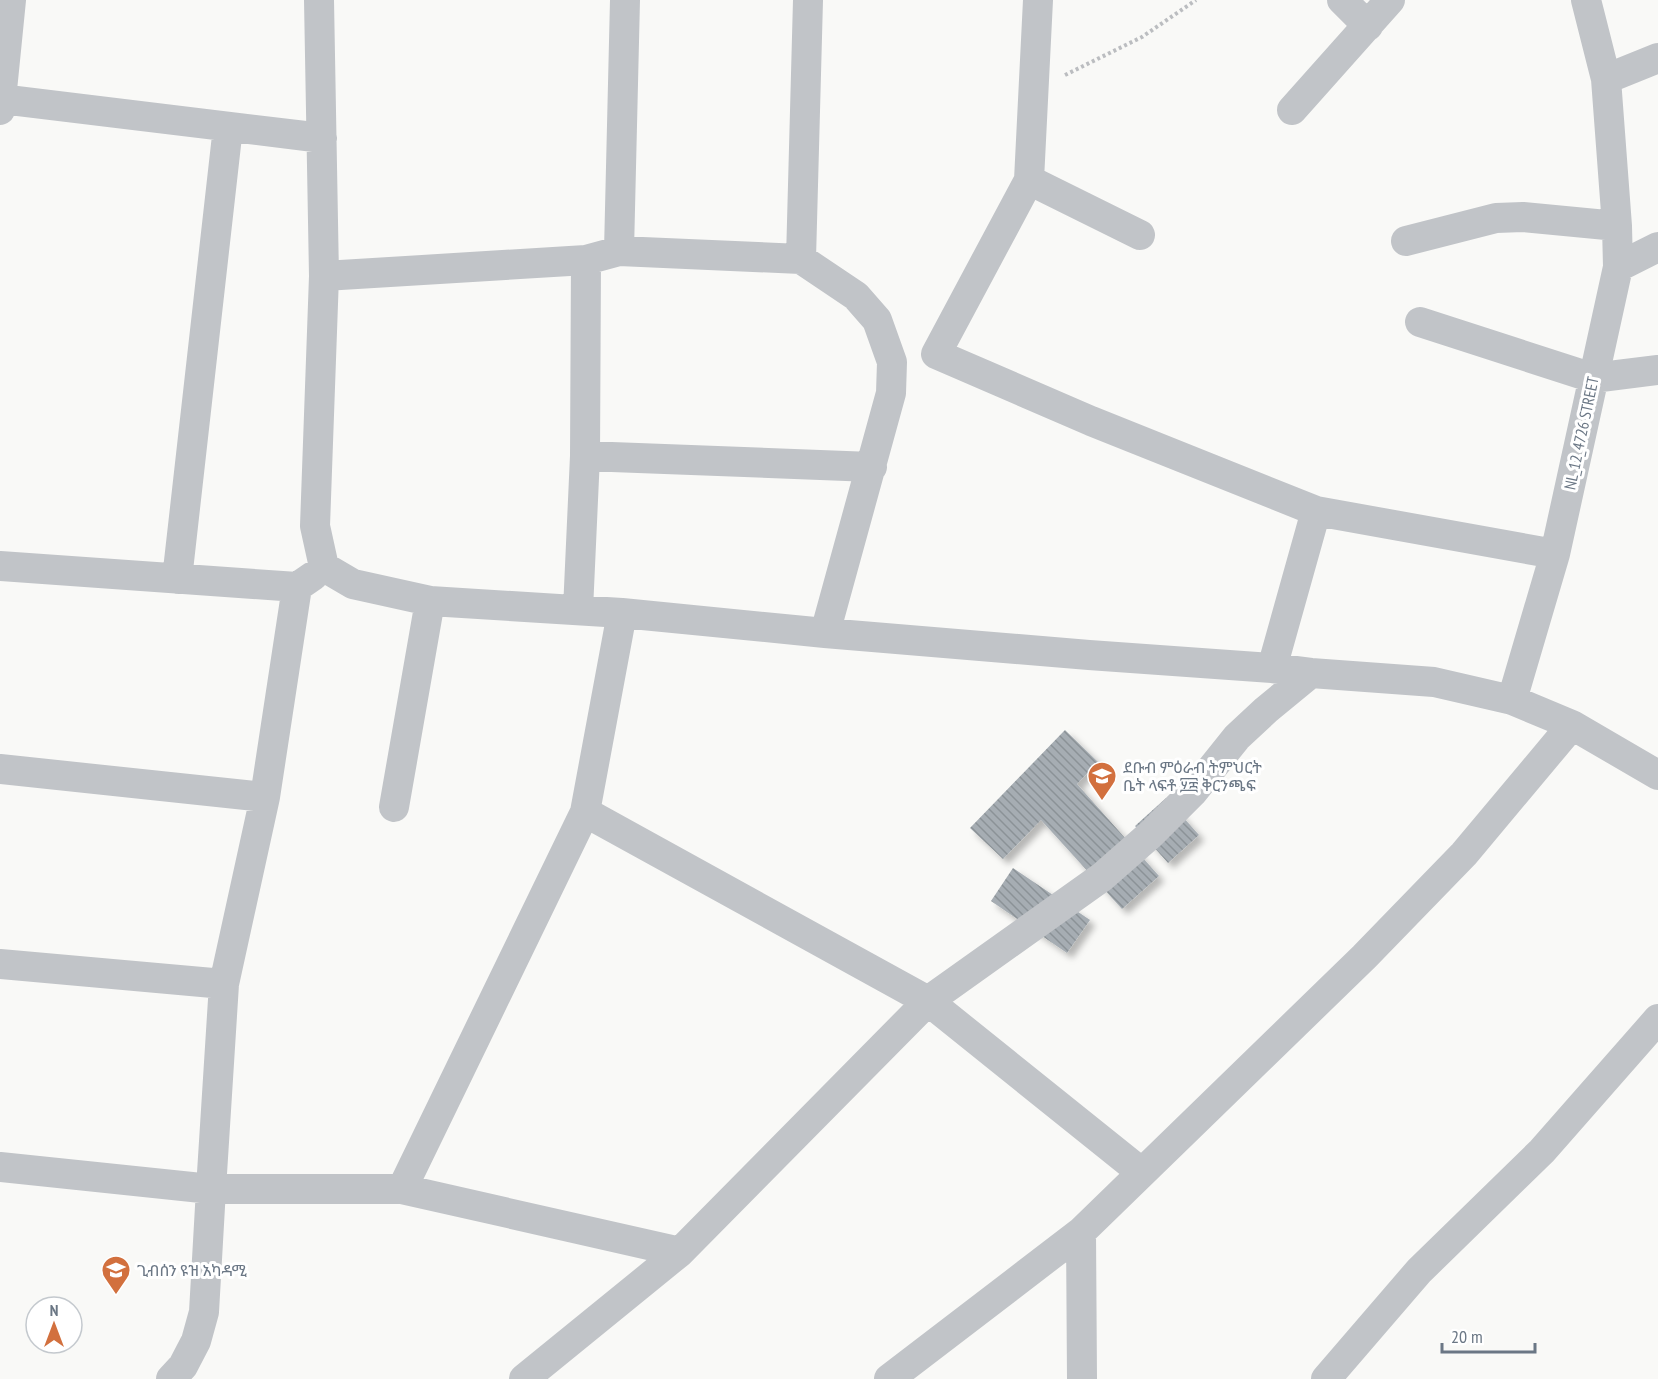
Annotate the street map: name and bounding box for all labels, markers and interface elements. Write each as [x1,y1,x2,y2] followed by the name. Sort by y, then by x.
[1559,375,1603,491] street label: NL_12_4726 STREET
[1123,757,1262,795] place label: ደቡብ ምዕራብ ትምህርት ቤት ላፍቶ ፶፰ ቅርንጫፍ
[1086,760,1118,802] school or university icon: ደቡብ ምዕራብ ትምህርት ቤት ላፍቶ ፶፰ ቅርንጫፍ
[100,1254,132,1296] school or university icon: ጊብሰን ዩዝ አካዳሚ
[137,1260,247,1280] place label: ጊብሰን ዩዝ አካዳሚ
[24,1295,84,1355] north arrow
[50,1300,58,1320] text: N
[1442,1316,1535,1354] scale bar
[1451,1325,1483,1348] text: 20 m

